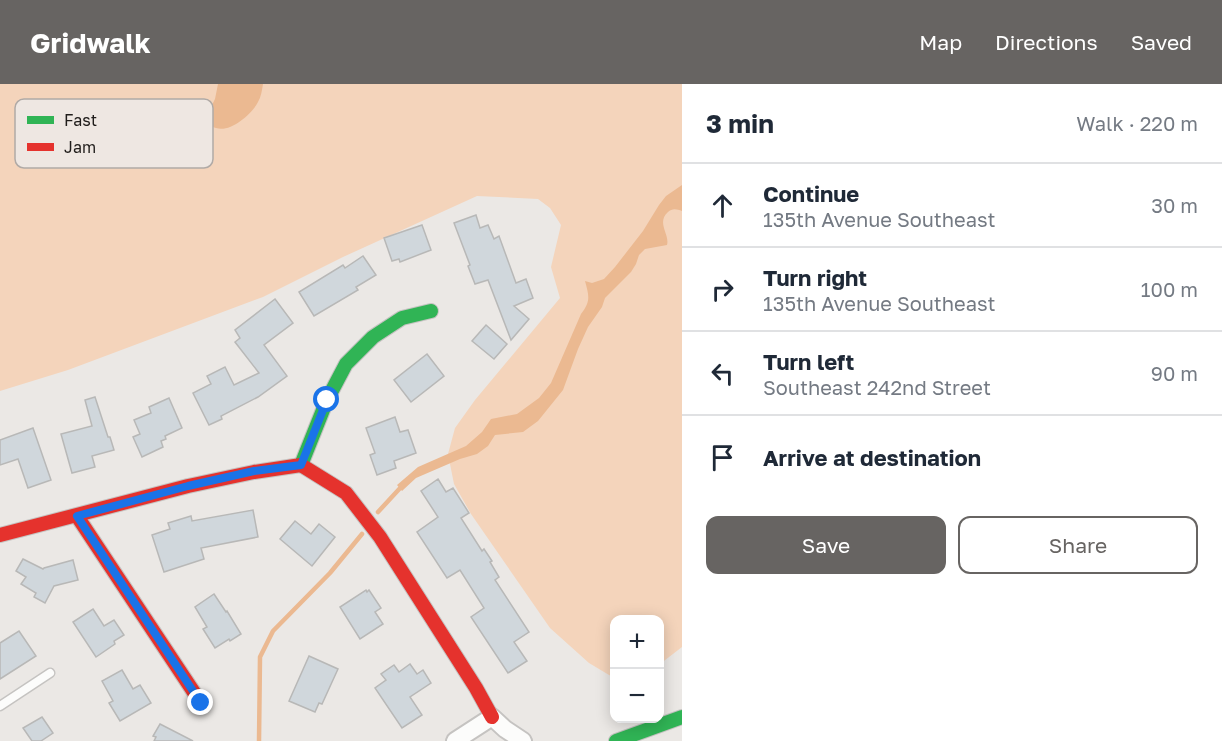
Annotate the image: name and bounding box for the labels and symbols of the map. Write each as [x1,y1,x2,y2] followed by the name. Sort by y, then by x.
[15,99,213,168] legend
[64,110,97,130] text: Fast
[64,137,96,157] text: Jam
[313,386,339,412] route start
[187,689,213,715] route end

